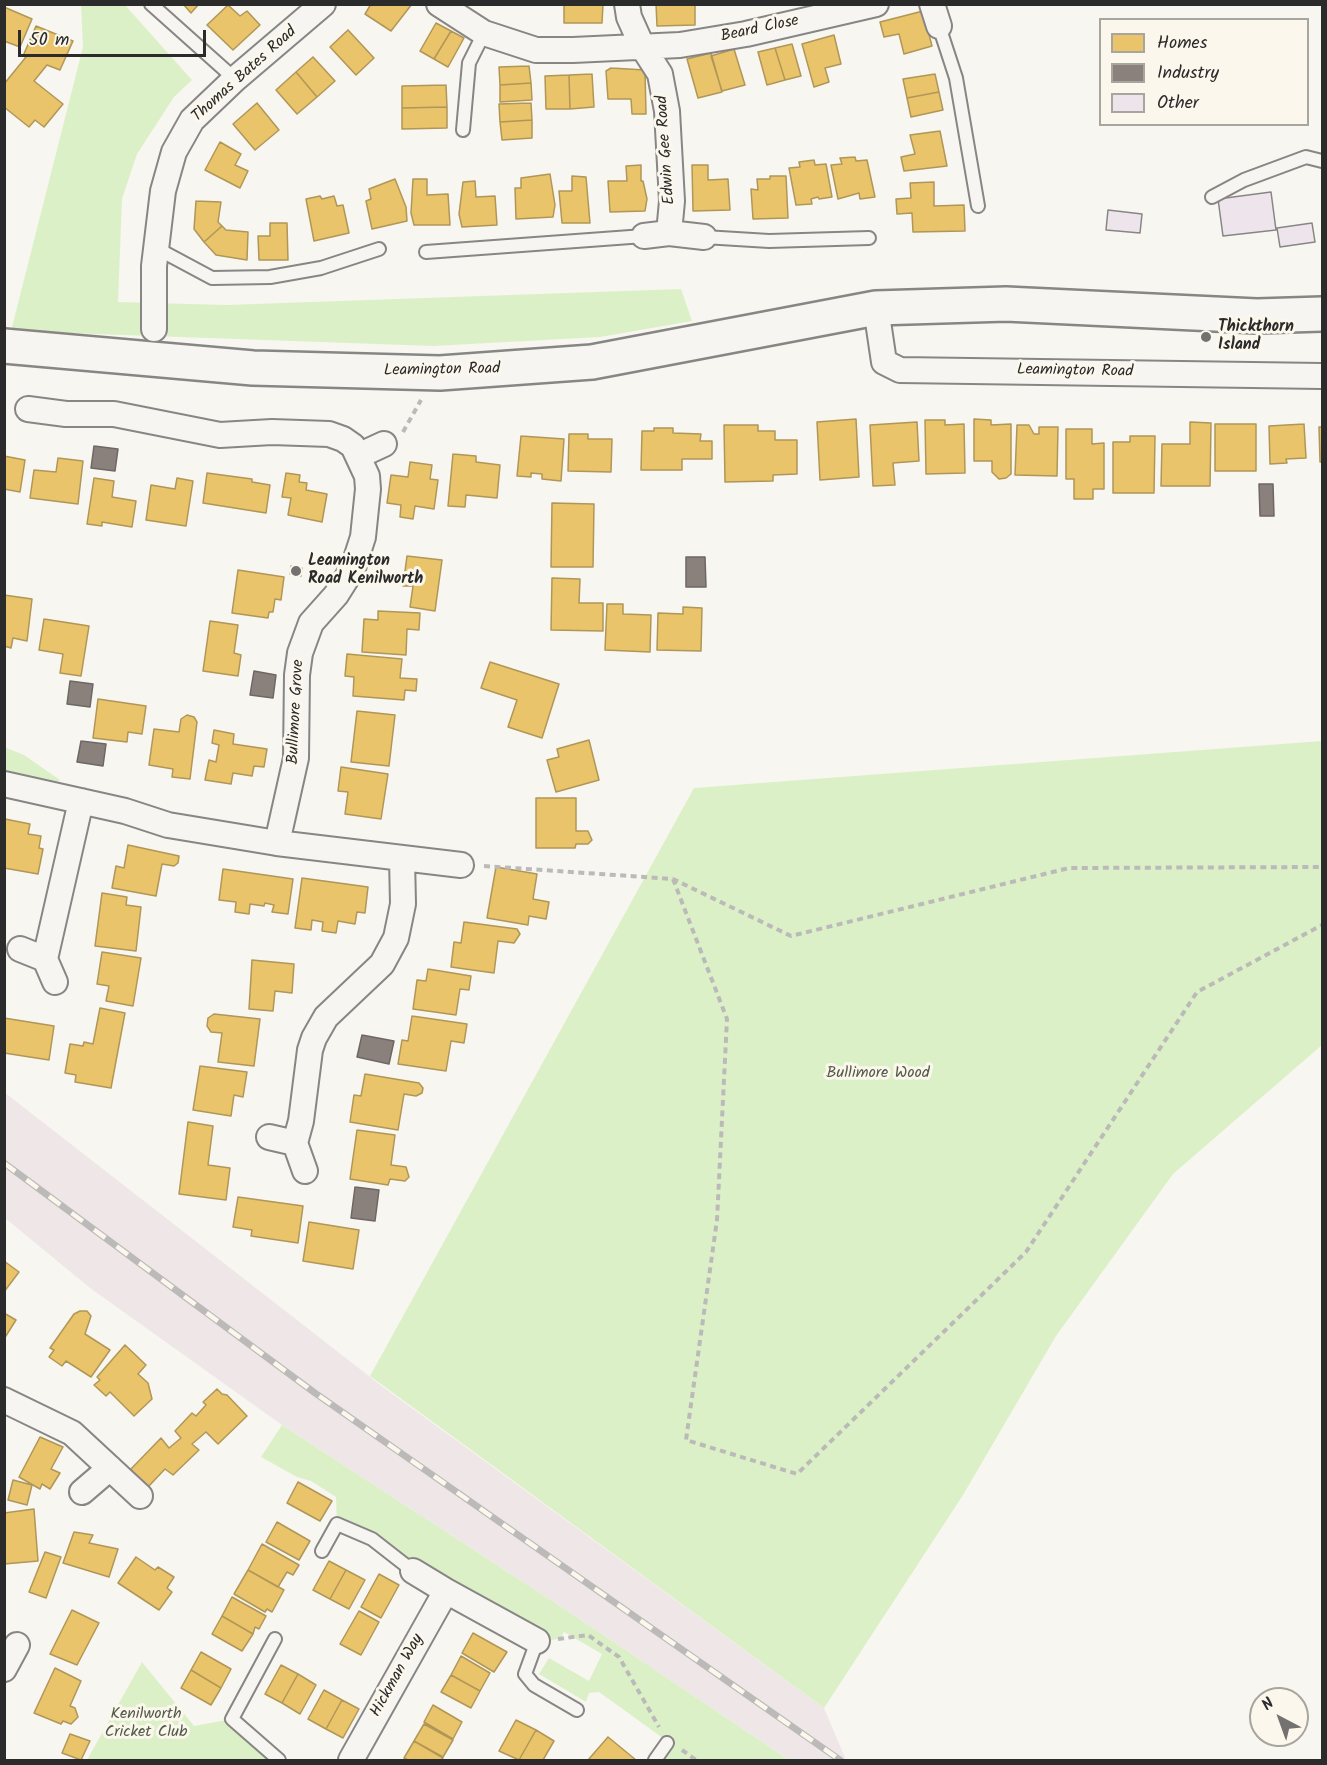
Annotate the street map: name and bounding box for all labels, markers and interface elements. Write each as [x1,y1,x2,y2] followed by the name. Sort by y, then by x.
[719,12,801,48] street label: Beard Close
[21,18,208,56] scale bar
[1099,18,1309,126] legend
[189,23,301,127] street label: Thomas Bates Road
[29,26,69,55] text: 50 m
[1157,29,1207,58] text: Homes
[1157,59,1219,88] text: Industry
[1157,89,1199,118] text: Other
[654,95,680,205] street label: Edwin Gee Road
[1218,318,1294,356] place label: Thickthorn Island
[1199,330,1213,344] marker: Thickthorn Island
[384,360,500,382] street label: Leamington Road
[1017,361,1133,383] street label: Leamington Road
[308,552,423,590] place label: Leamington Road Kenilworth
[289,564,303,578] marker: Leamington Road Kenilworth
[285,659,309,765] street label: Bullimore Grove
[826,1064,930,1084] park label: Bullimore Wood
[367,1631,429,1721] street label: Hickman Way
[1249,1687,1309,1747] north arrow
[1256,1692,1280,1717] text: N
[105,1705,187,1743] park label: Kenilworth Cricket Club

